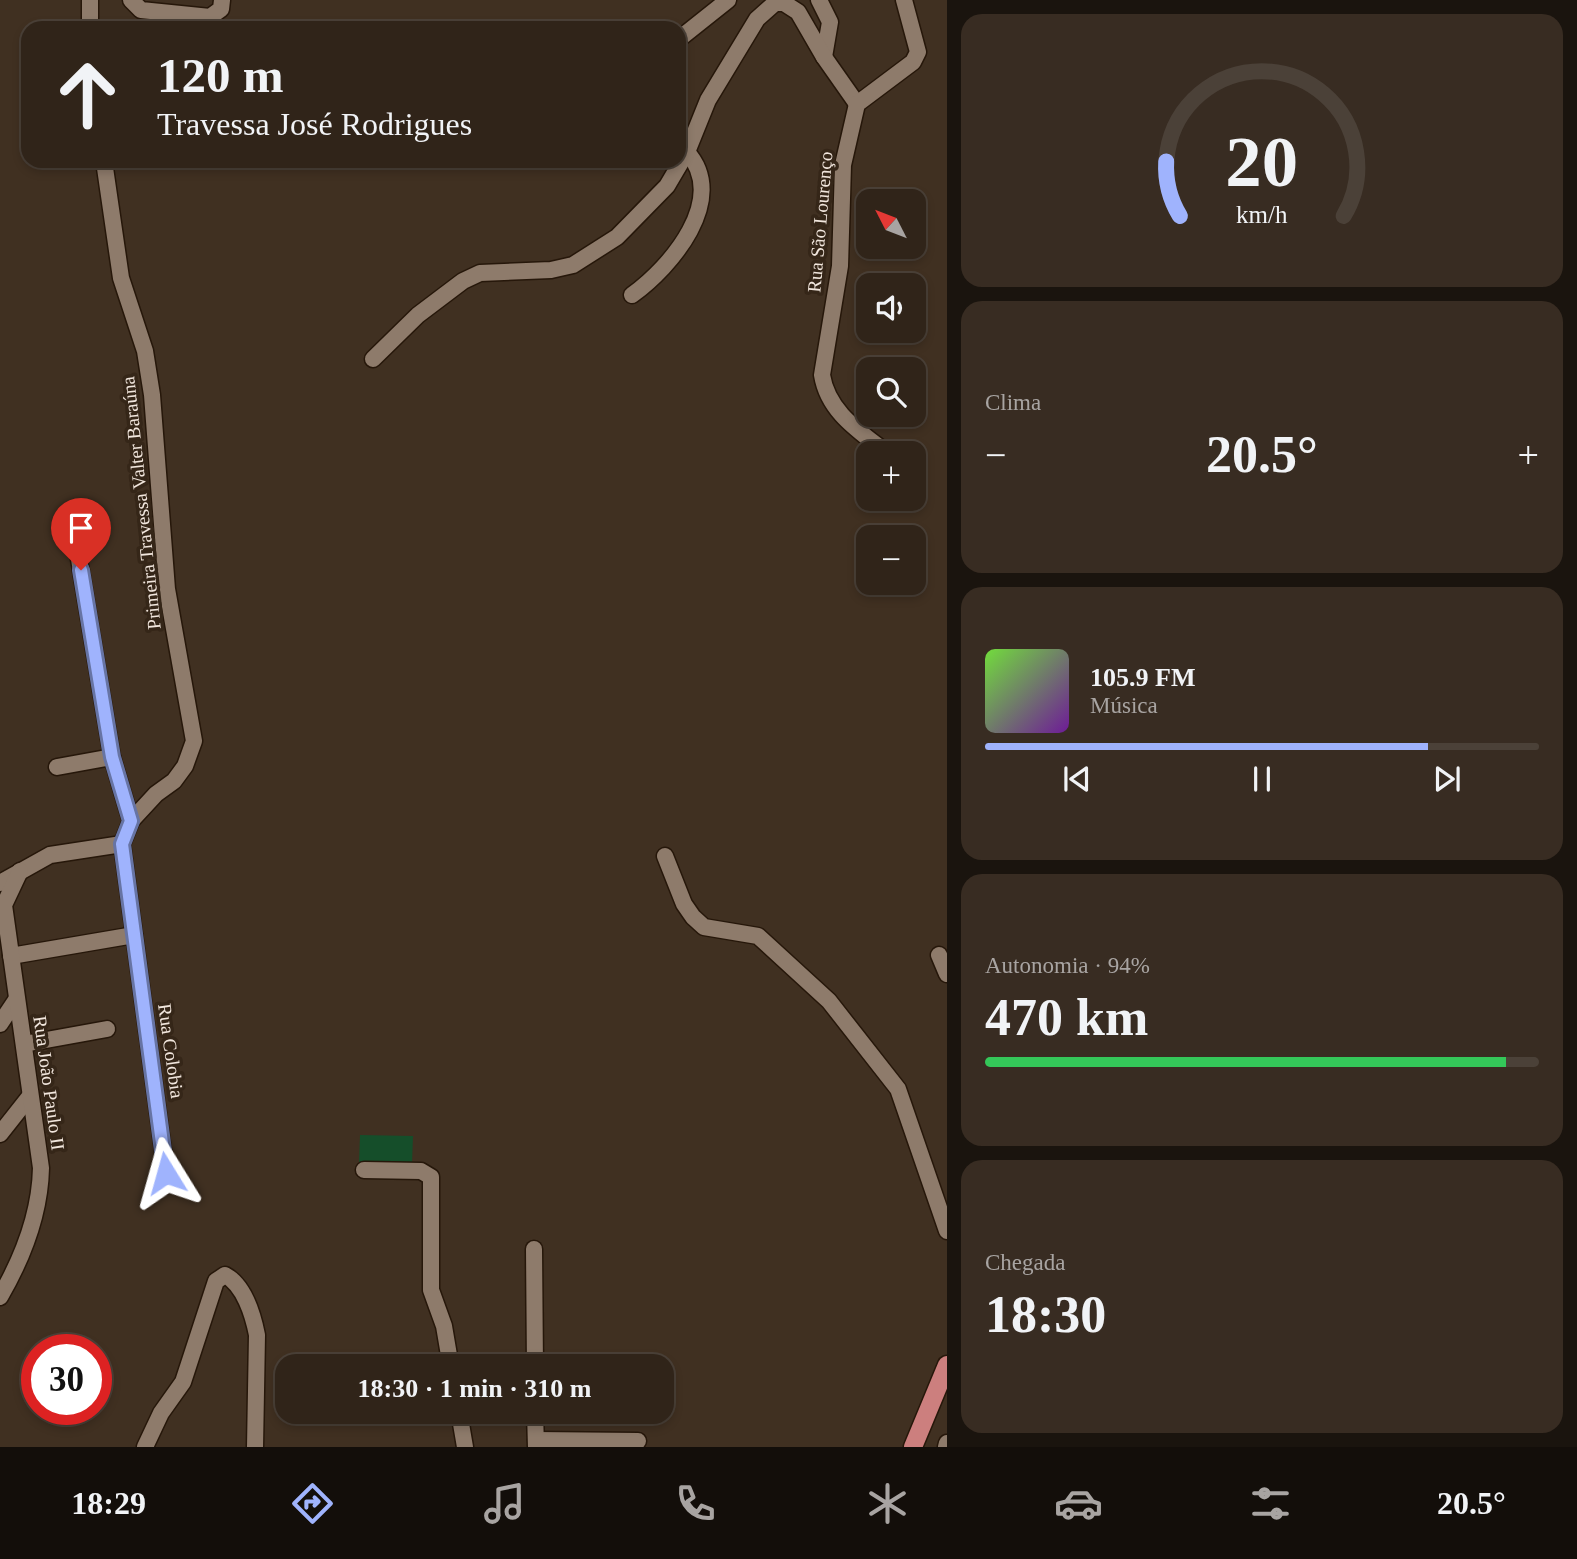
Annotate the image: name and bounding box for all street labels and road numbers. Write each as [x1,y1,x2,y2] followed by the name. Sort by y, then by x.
[803,151,837,293] street label: Rua São Lourenço
[117,375,165,631] street label: Primeira Travessa Valter Baraúna
[154,1002,188,1100] street label: Rua Colobia
[29,1014,69,1152] street label: Rua João Paulo II

